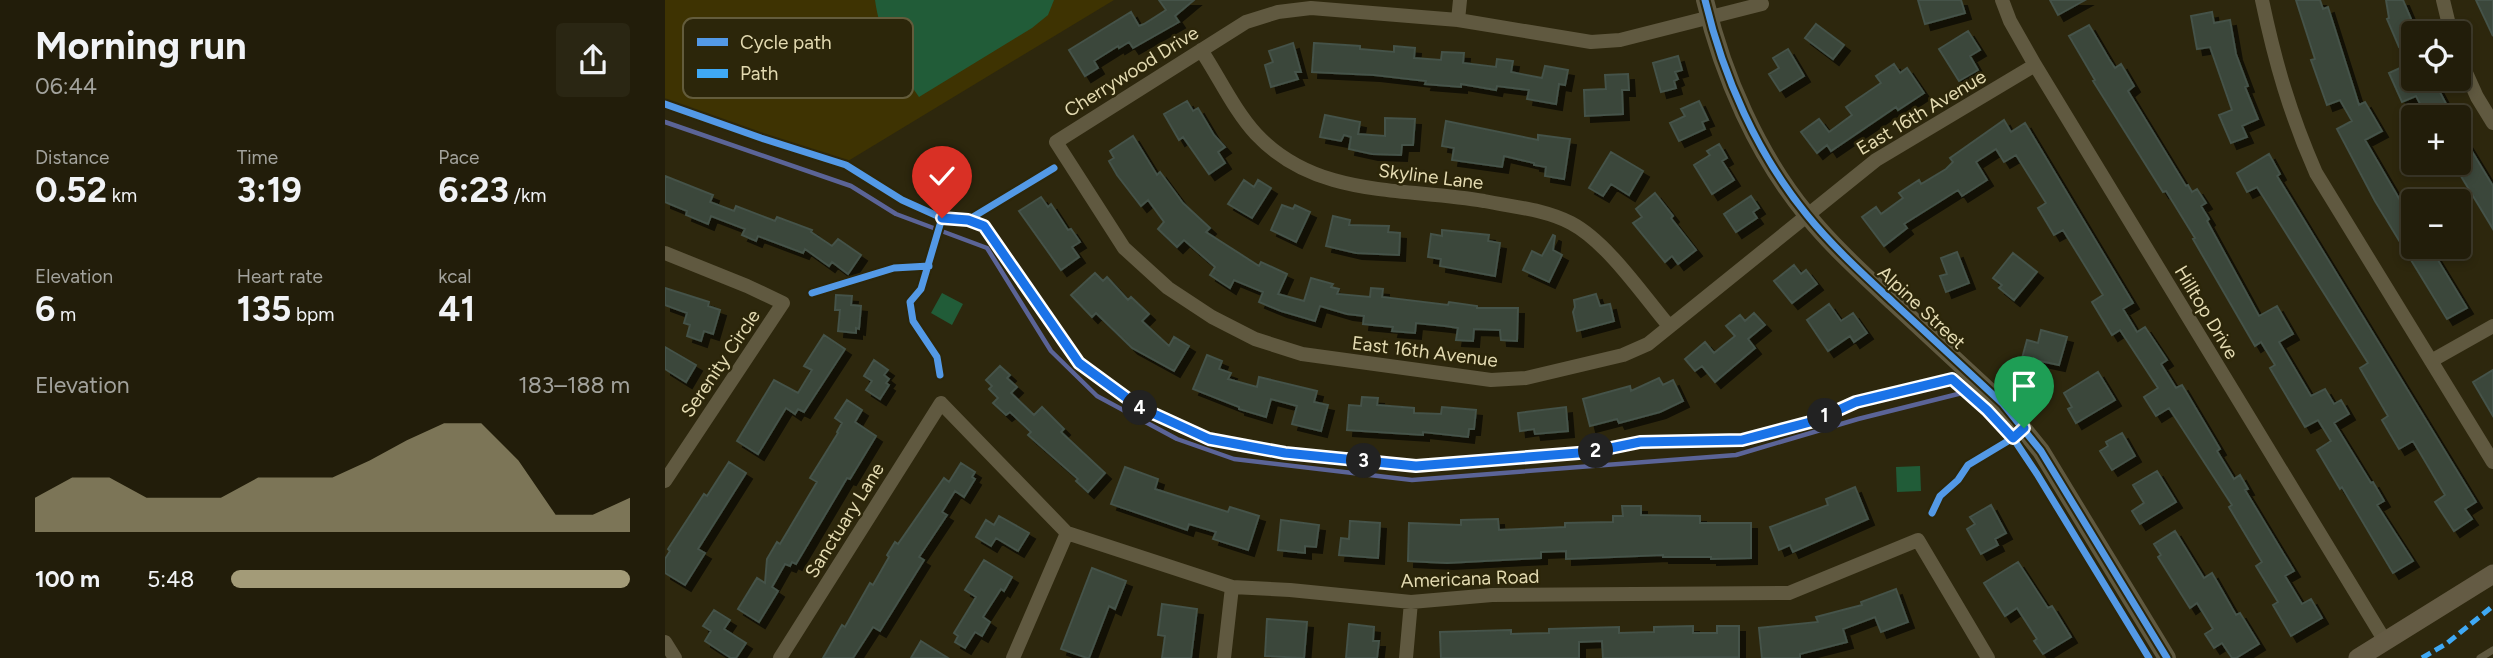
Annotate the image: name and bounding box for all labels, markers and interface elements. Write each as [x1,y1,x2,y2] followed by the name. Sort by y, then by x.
[683,18,913,98] legend
[1060,21,1203,122] street label: Cherrywood Drive
[2401,21,2471,259] map controls
[2401,21,2471,91] button: locate
[35,23,247,69] text: Morning run
[556,23,630,97] button: share
[740,31,832,54] text: Cycle path
[740,62,778,85] text: Path
[1852,65,1990,160] street label: East 16th Avenue
[35,72,97,100] text: 06:44
[2401,105,2471,175] button: +
[35,146,109,169] text: Distance
[237,146,278,169] text: Time
[438,146,479,169] text: Pace
[912,146,972,218] pin
[923,157,961,195] icon: check
[1377,159,1485,194] street label: Skyline Lane
[35,169,107,211] text: 0.52
[237,169,302,211] text: 3:19
[438,169,509,211] text: 6:23
[107,184,137,207] text: km
[509,184,546,207] text: /km
[2401,189,2471,259] button: −
[1873,261,1970,354] street label: Alpine Street
[2170,261,2243,363] street label: Hilltop Drive
[35,265,113,288] text: Elevation
[237,265,323,288] text: Heart rate
[438,265,472,288] text: kcal
[35,288,55,330] text: 6
[237,288,291,330] text: 135
[438,288,475,330] text: 41
[55,303,76,326] text: m
[291,303,334,326] text: bpm
[676,305,765,422] street label: Serenity Circle
[1351,331,1499,372] street label: East 16th Avenue
[1994,356,2054,428] pin
[2005,367,2043,405] icon: arrive
[35,371,130,399] text: Elevation
[518,371,630,399] text: 183–188 m
[1123,390,1157,426] pin: 4
[1133,396,1146,419] text: 4
[1807,398,1843,434] pin: 1
[1820,404,1829,427] text: 1
[1579,434,1613,468] pin: 2
[1590,439,1601,462] text: 2
[1347,444,1381,478] pin: 3
[1358,449,1369,472] text: 3
[800,458,889,582] street label: Sanctuary Lane
[35,565,100,593] text: 100 m
[147,565,194,593] text: 5:48
[1400,565,1540,592] street label: Americana Road

